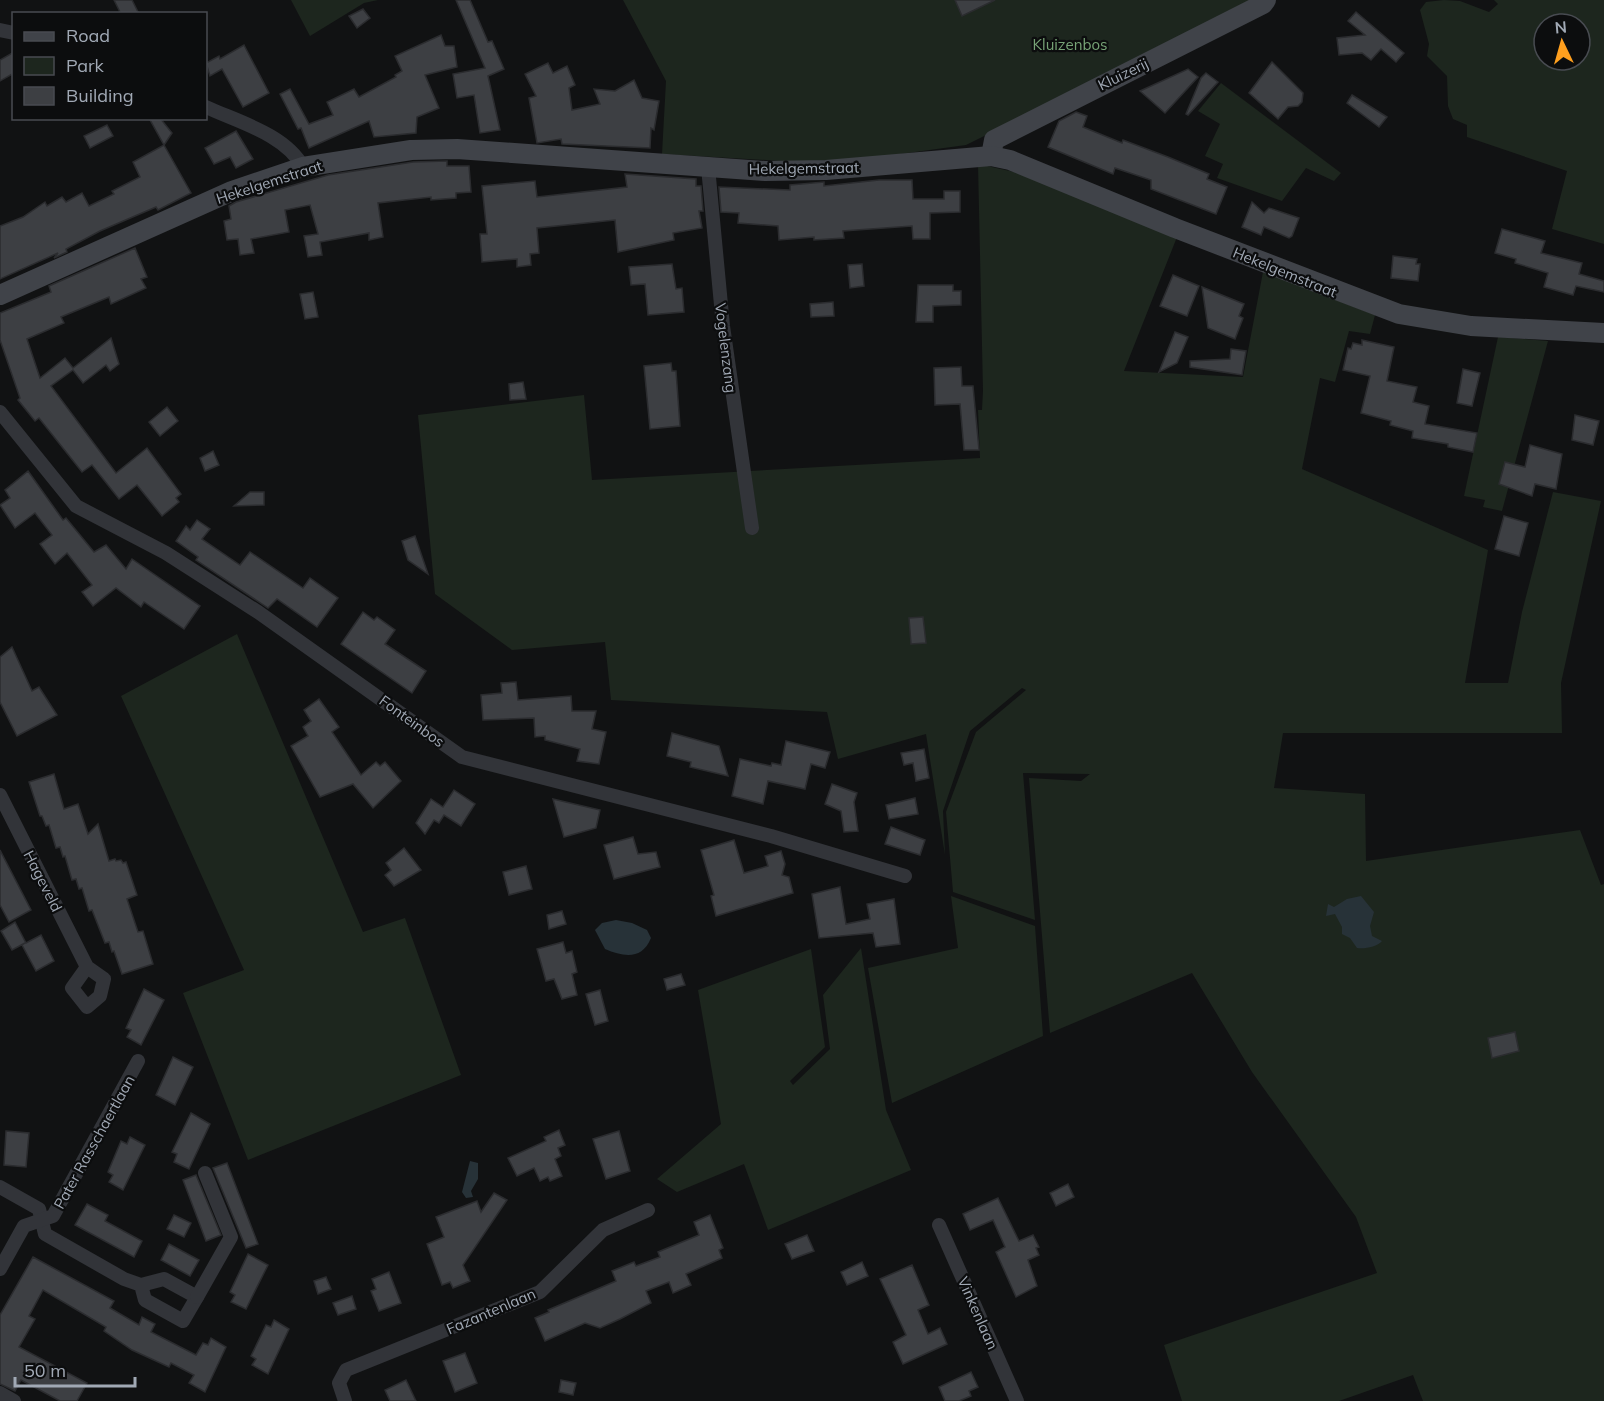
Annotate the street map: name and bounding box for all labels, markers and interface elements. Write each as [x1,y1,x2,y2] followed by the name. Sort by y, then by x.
[12,12,207,120] legend
[1532,12,1592,72] north arrow
[1554,17,1568,38] text: N
[66,24,110,47] text: Road
[1033,35,1107,54] park label: Kluizenbos
[66,54,105,77] text: Park
[1095,54,1151,94] street label: Kluizerij
[66,84,134,107] text: Building
[214,156,324,208] street label: Hekelgemstraat
[749,158,859,178] street label: Hekelgemstraat
[1230,242,1340,302] street label: Hekelgemstraat
[711,302,741,394] street label: Vogelenzang
[376,691,448,751] street label: Fonteinbos
[20,847,66,915] street label: Hageveld
[49,1072,139,1212] street label: Pater Rasschaertlaan
[954,1274,1002,1352] street label: Vinkenlaan
[444,1284,538,1338] street label: Fazantenlaan
[15,1350,135,1388] scale bar
[24,1359,66,1382] text: 50 m

